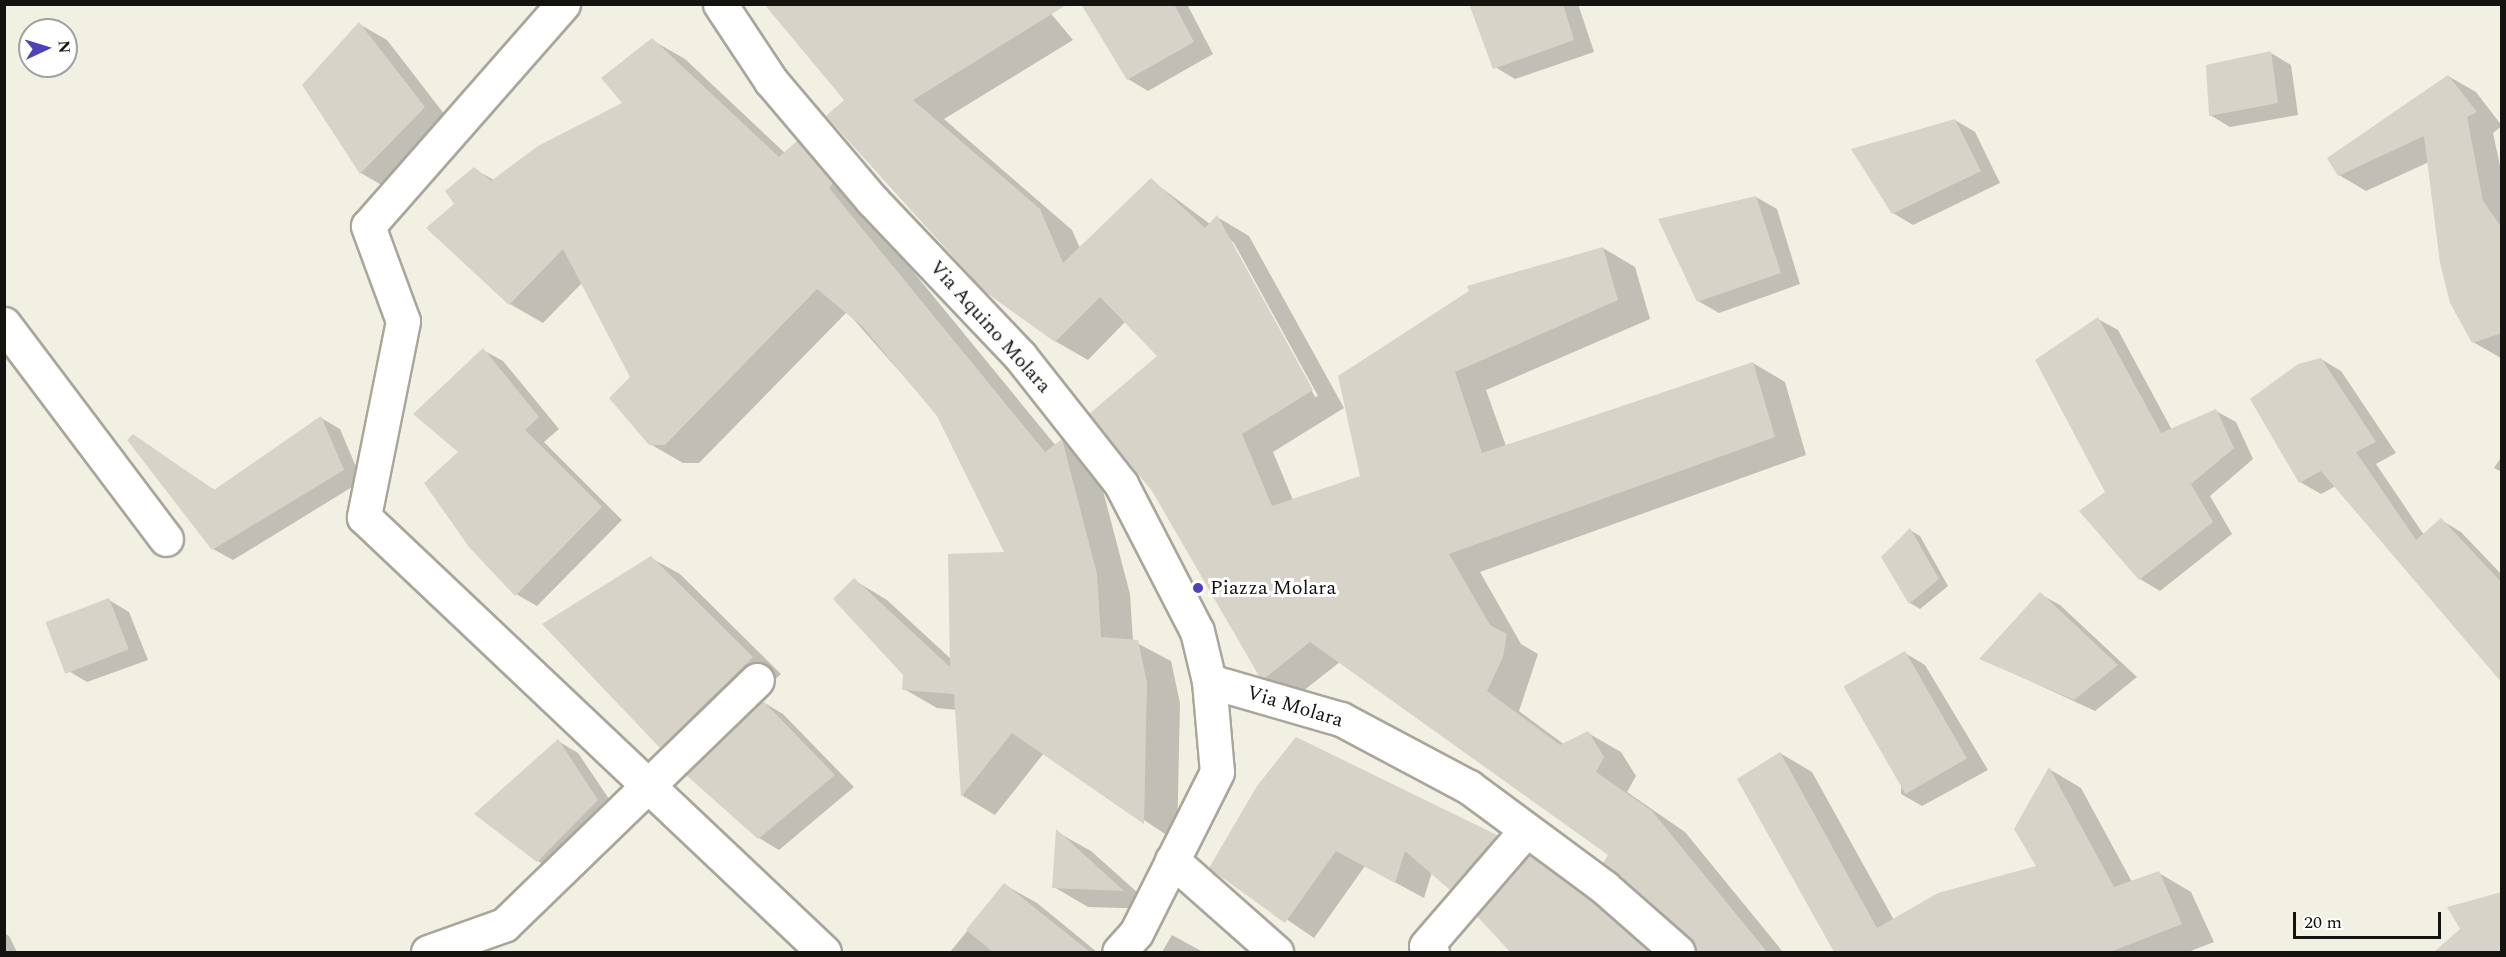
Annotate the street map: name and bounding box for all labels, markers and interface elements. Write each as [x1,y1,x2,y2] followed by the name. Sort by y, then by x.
[18,18,78,78] north arrow
[52,40,76,54] text: N
[924,256,1056,398] street label: Via Aquino Molara
[1210,576,1336,600] place label: Piazza Molara
[1191,581,1205,595] marker: Piazza Molara
[1244,681,1346,733] street label: Via Molara
[2296,900,2444,938] scale bar
[2304,909,2342,936] text: 20 m

